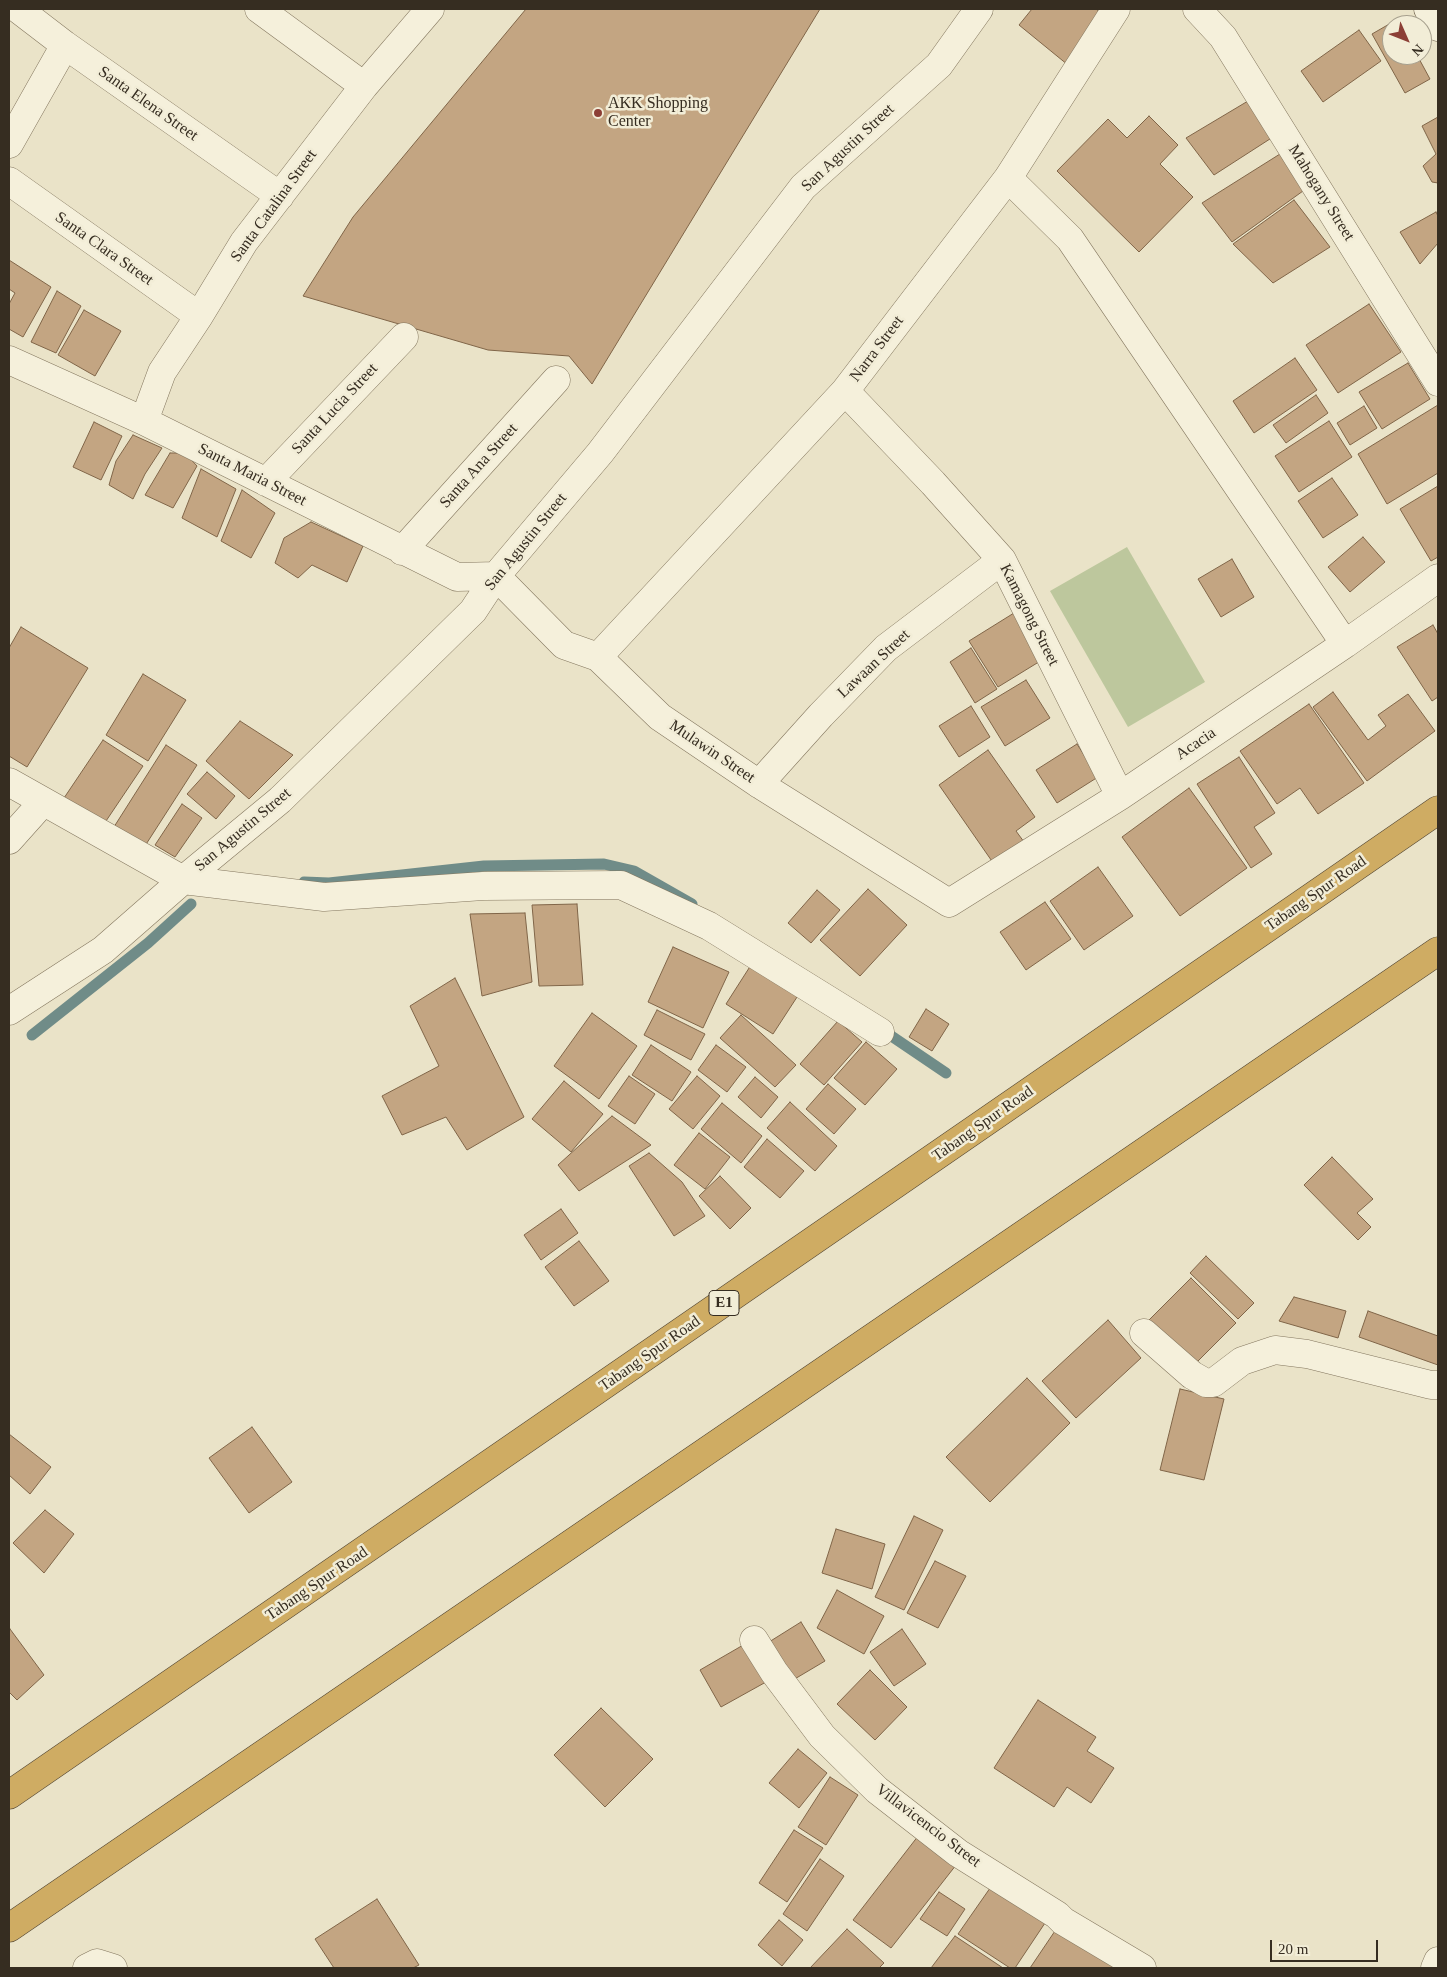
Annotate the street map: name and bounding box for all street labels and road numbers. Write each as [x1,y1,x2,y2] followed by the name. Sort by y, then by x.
[94,62,202,146] street label: Santa Elena Street
[798,100,898,196] street label: San Agustin Street
[1284,141,1358,245] street label: Mahogany Street
[227,146,321,266] street label: Santa Catalina Street
[51,208,157,290] street label: Santa Clara Street
[846,312,908,386] street label: Narra Street
[288,360,382,458] street label: Santa Lucia Street
[436,420,522,512] street label: Santa Ana Street
[195,439,309,511] street label: Santa Maria Street
[481,489,571,595] street label: San Agustin Street
[995,561,1063,669] street label: Kamagong Street
[834,626,914,702] street label: Lawaan Street
[666,716,758,788] street label: Mulawin Street
[1172,724,1220,764] street label: Acacia
[191,784,295,876] street label: San Agustin Street
[1262,852,1370,936] street label: Tabang Spur Road
[929,1082,1037,1166] street label: Tabang Spur Road
[709,1290,739,1316] road number: E1
[596,1312,704,1396] street label: Tabang Spur Road
[262,1543,372,1625] street label: Tabang Spur Road
[872,1780,984,1872] street label: Villavicencio Street

